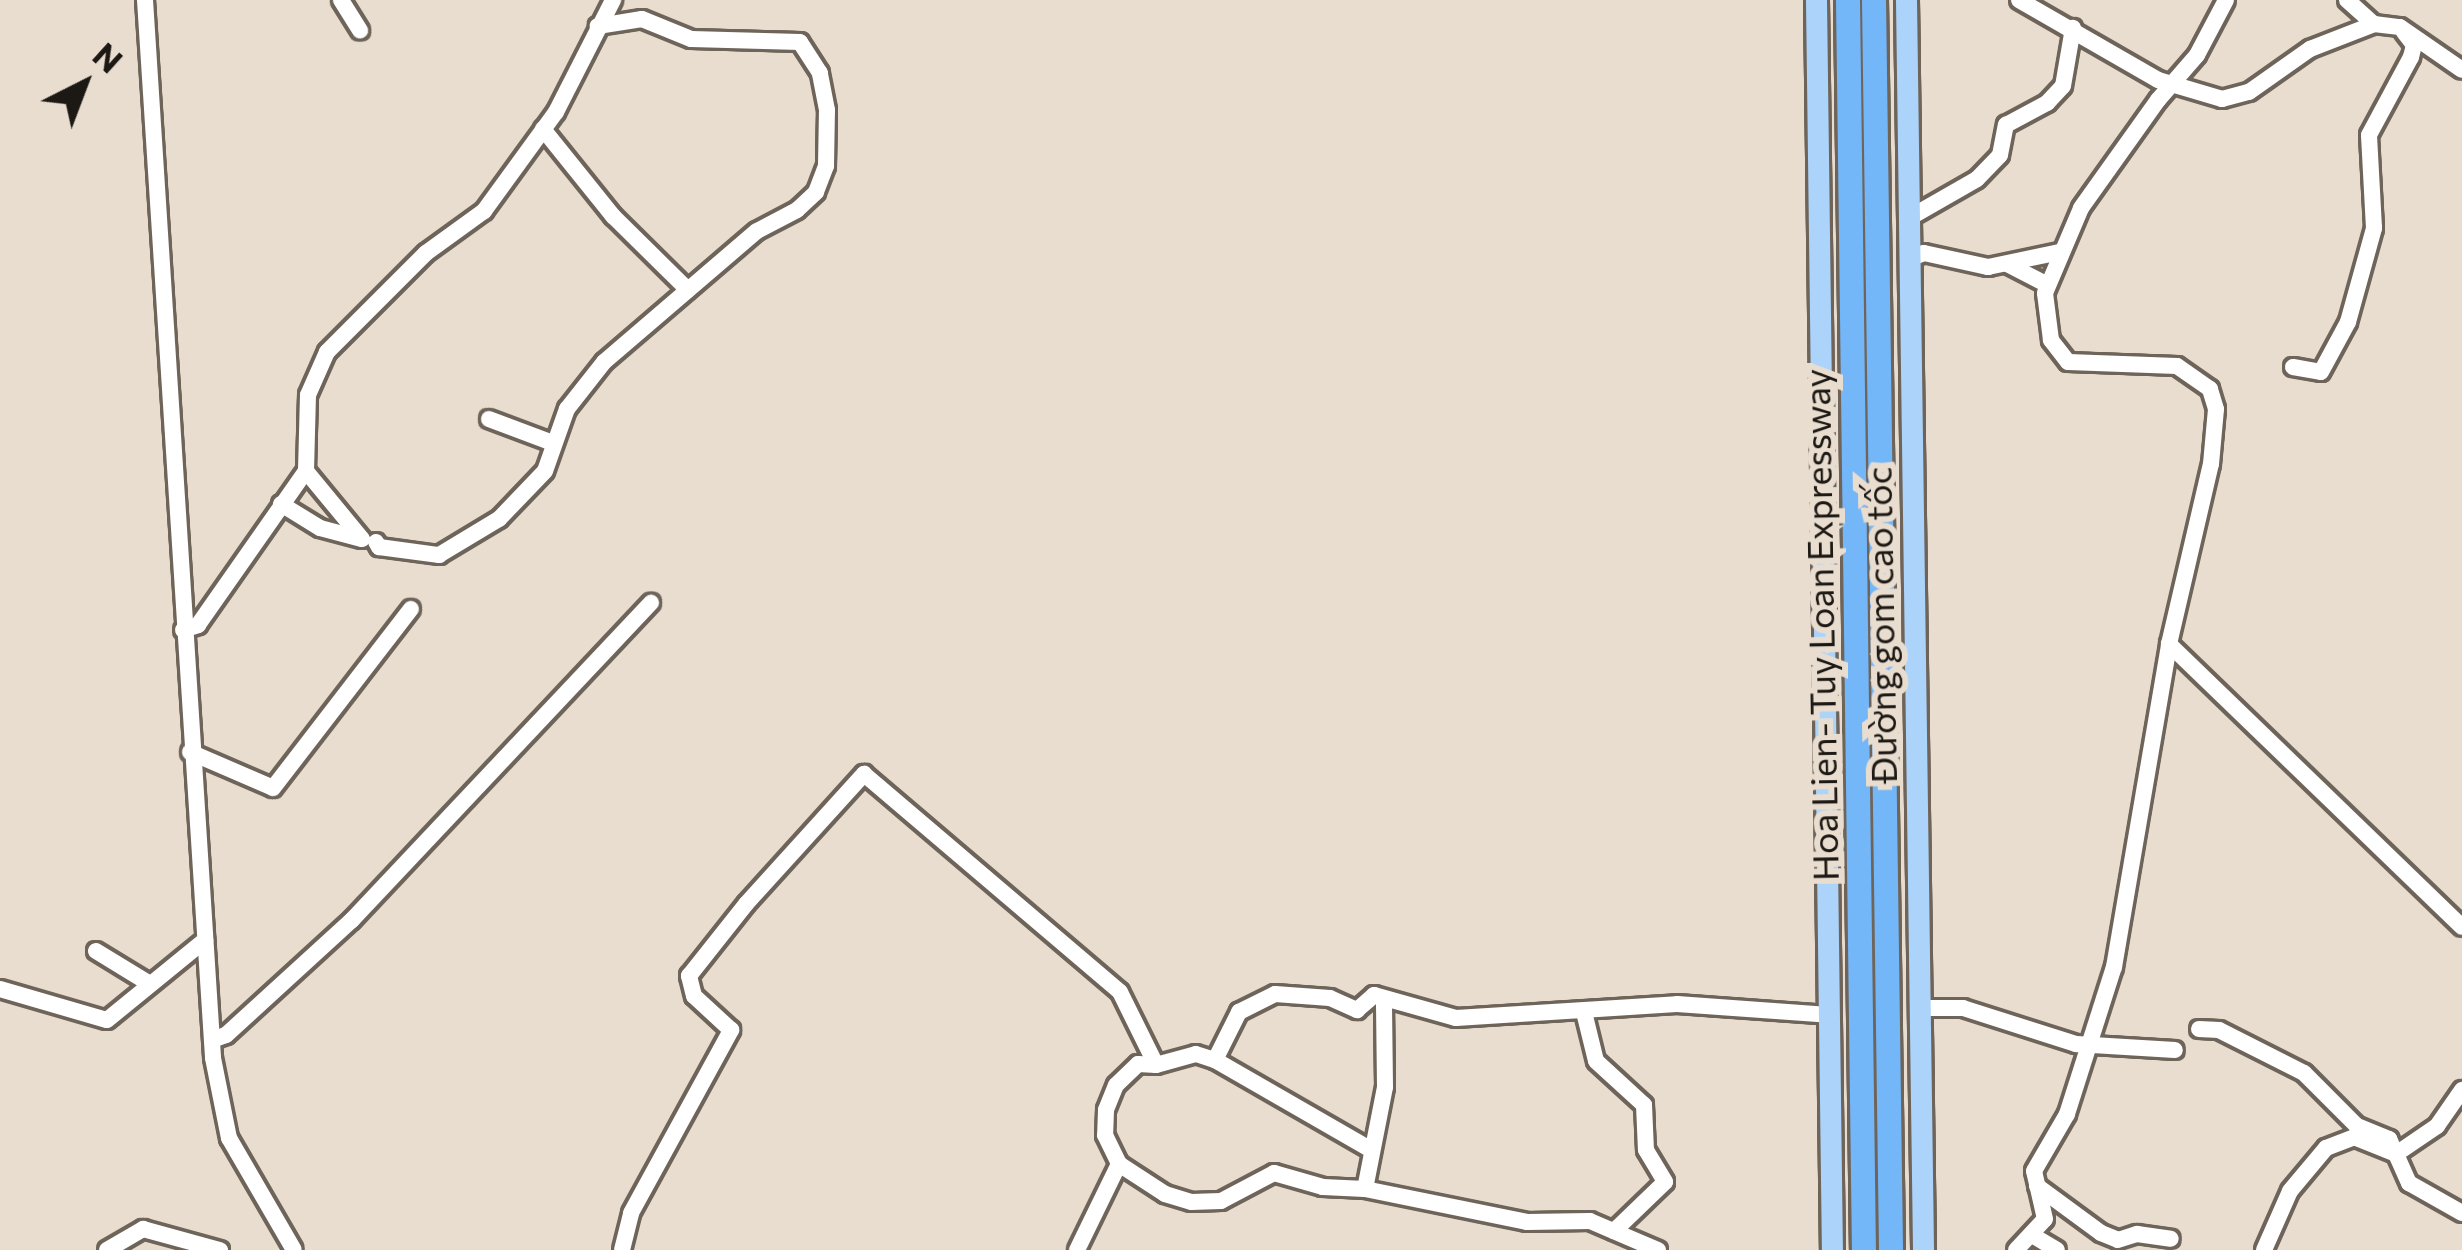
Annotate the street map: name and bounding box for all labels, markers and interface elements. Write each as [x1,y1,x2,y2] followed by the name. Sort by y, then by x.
[24,24,144,144] north arrow
[86,33,131,80] text: N
[1794,368,1846,882] street label: Hoa Lien- Tuy Loan Expressway
[1856,466,1904,784] street label: Đường gom cao tốc

